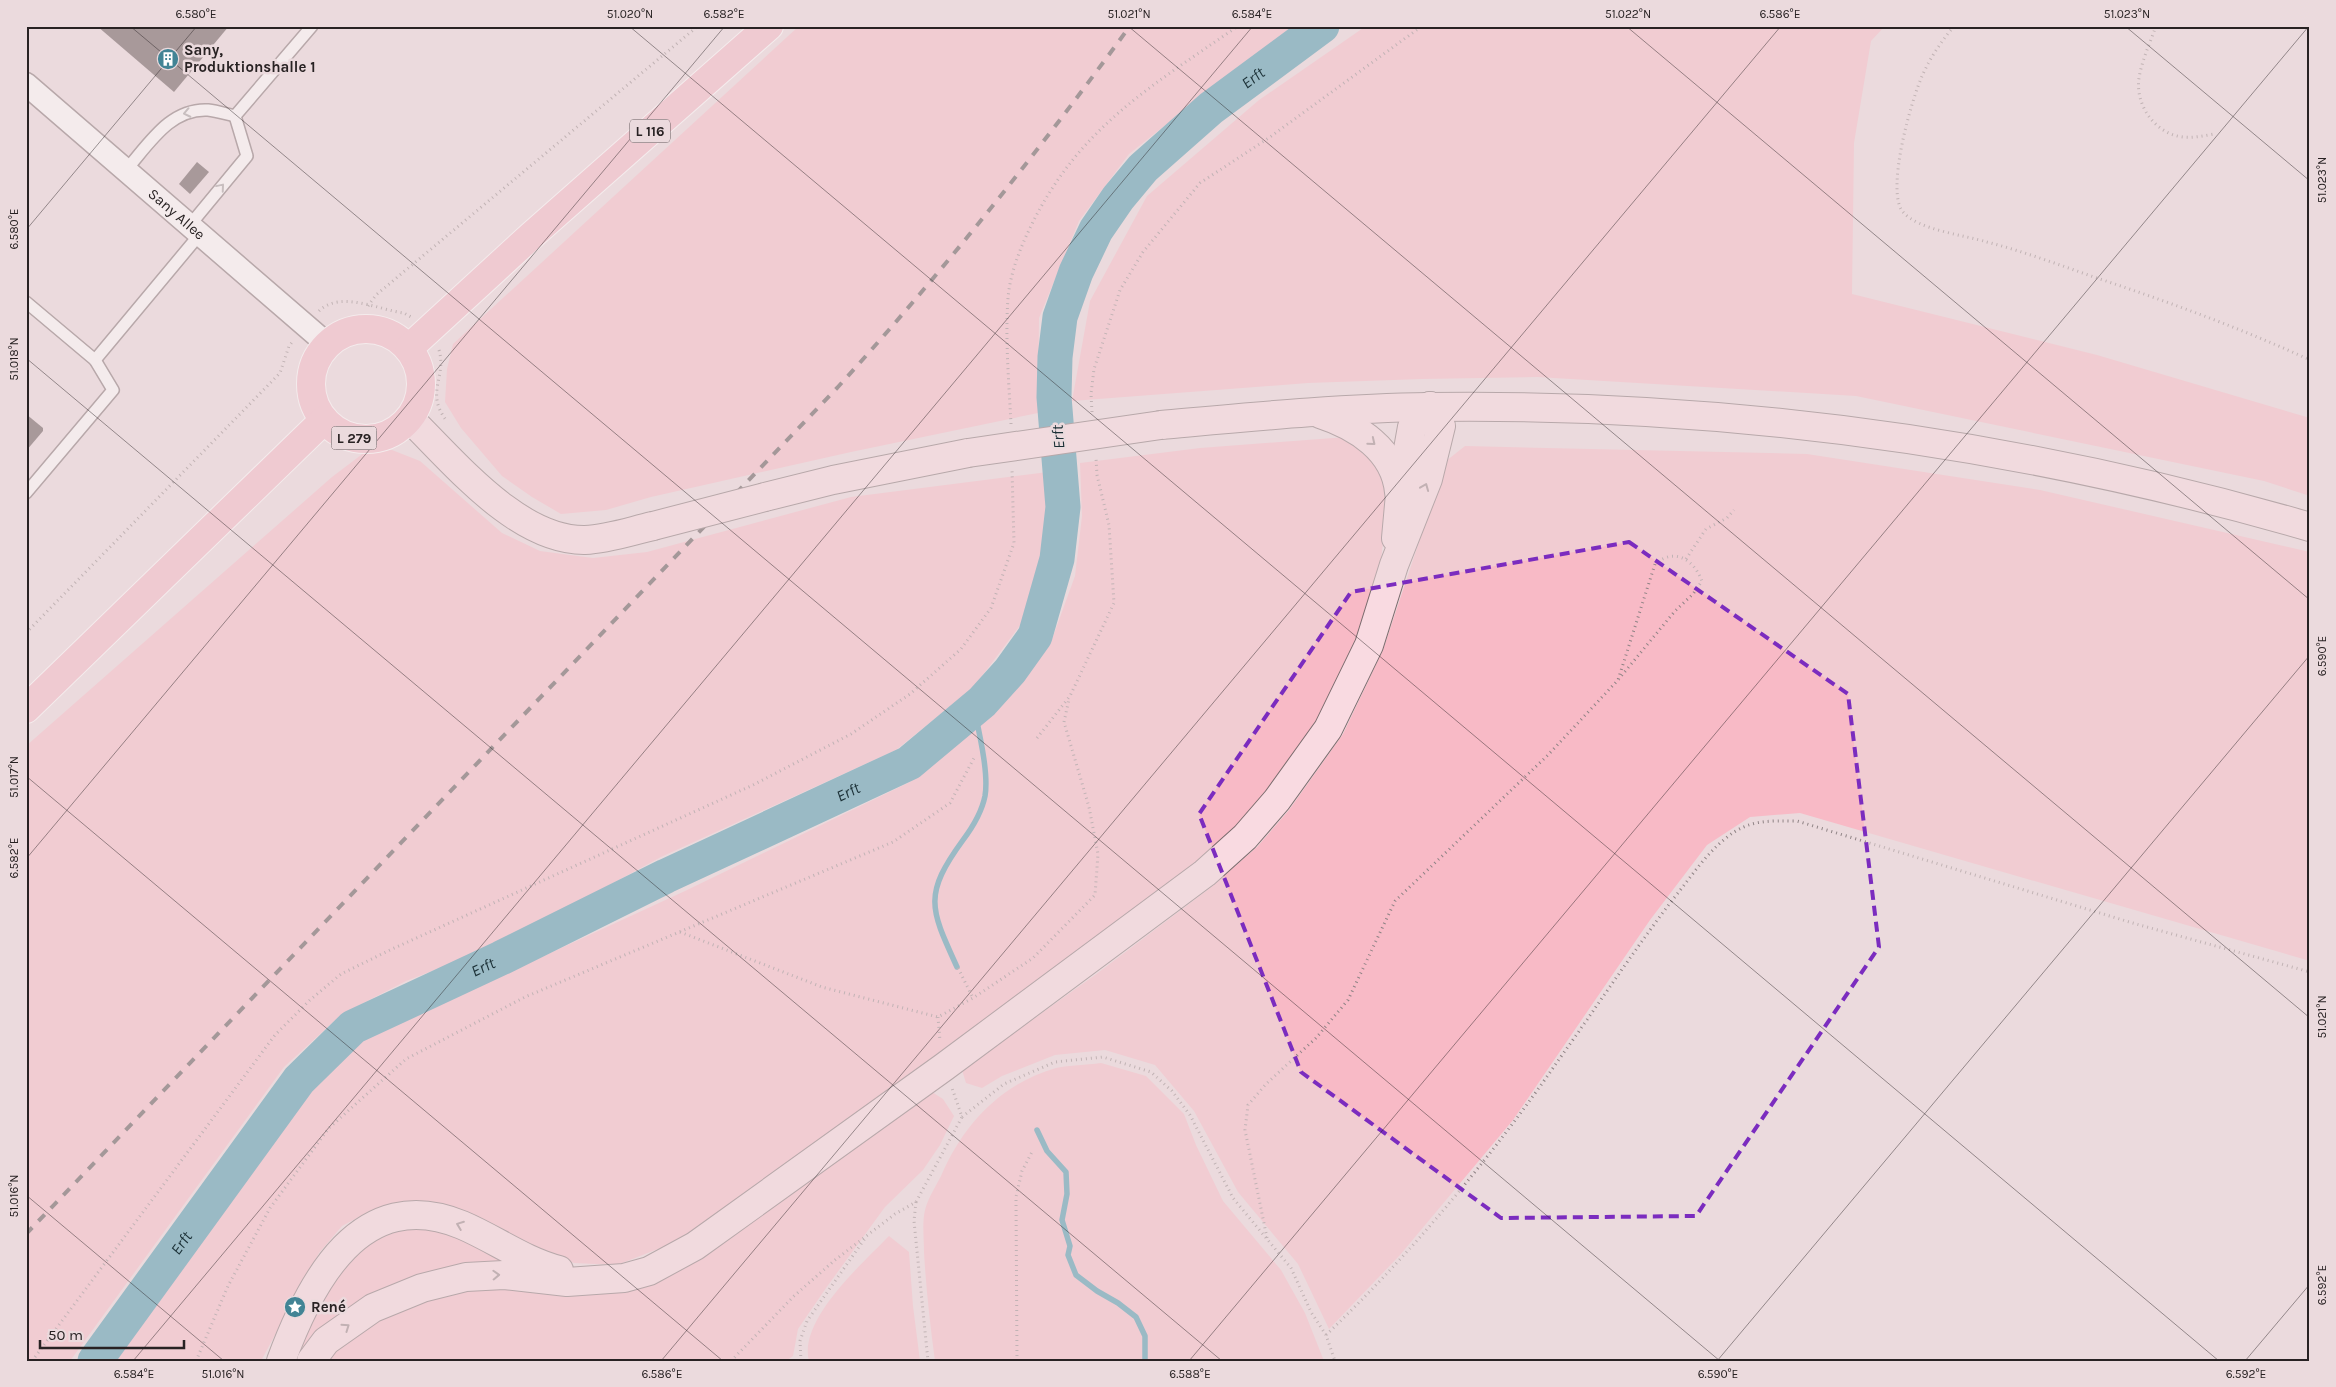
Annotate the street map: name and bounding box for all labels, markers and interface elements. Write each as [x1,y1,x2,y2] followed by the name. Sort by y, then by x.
[175,7,217,21] text: 6.580°E
[607,7,653,21] text: 51.020°N
[704,7,744,21] text: 6.582°E
[1107,7,1151,21] text: 51.021°N
[1232,7,1272,21] text: 6.584°E
[1605,7,1651,21] text: 51.022°N
[1760,7,1800,21] text: 6.586°E
[2104,7,2150,21] text: 51.023°N
[184,41,316,76] place label: Sany, Produktionshalle 1
[156,47,180,71] building icon: Sany, Produktionshalle 1
[1237,62,1268,92] water label: Erft
[183,107,192,118] one-way arrow
[630,120,670,142] road number: L 116
[2315,157,2329,203] text: 51.023°N
[215,184,224,193] one-way arrow
[144,185,209,244] street label: Sany Allee
[7,208,21,250] text: 6.580°E
[7,337,21,381] text: 51.018°N
[1047,424,1069,450] water label: Erft
[332,426,376,449] road number: L 279
[1366,436,1375,444] one-way arrow
[1419,483,1429,492] one-way arrow
[2315,636,2329,676] text: 6.590°E
[7,756,21,798] text: 51.017°N
[833,778,863,805] water label: Erft
[7,838,21,878] text: 6.582°E
[468,953,498,980] water label: Erft
[2315,995,2329,1039] text: 51.021°N
[7,1174,21,1218] text: 51.016°N
[456,1221,464,1231] one-way arrow
[166,1227,196,1258] water label: Erft
[2315,1265,2329,1305] text: 6.592°E
[493,1270,501,1280] one-way arrow
[283,1295,307,1319] place icon: René
[311,1298,346,1316] place label: René
[40,1317,184,1349] scale bar
[340,1324,349,1334] one-way arrow
[48,1326,83,1344] text: 50 m
[114,1367,154,1381] text: 6.584°E
[201,1367,245,1381] text: 51.016°N
[642,1367,682,1381] text: 6.586°E
[1169,1367,1211,1381] text: 6.588°E
[1698,1367,1738,1381] text: 6.590°E
[2226,1367,2266,1381] text: 6.592°E

